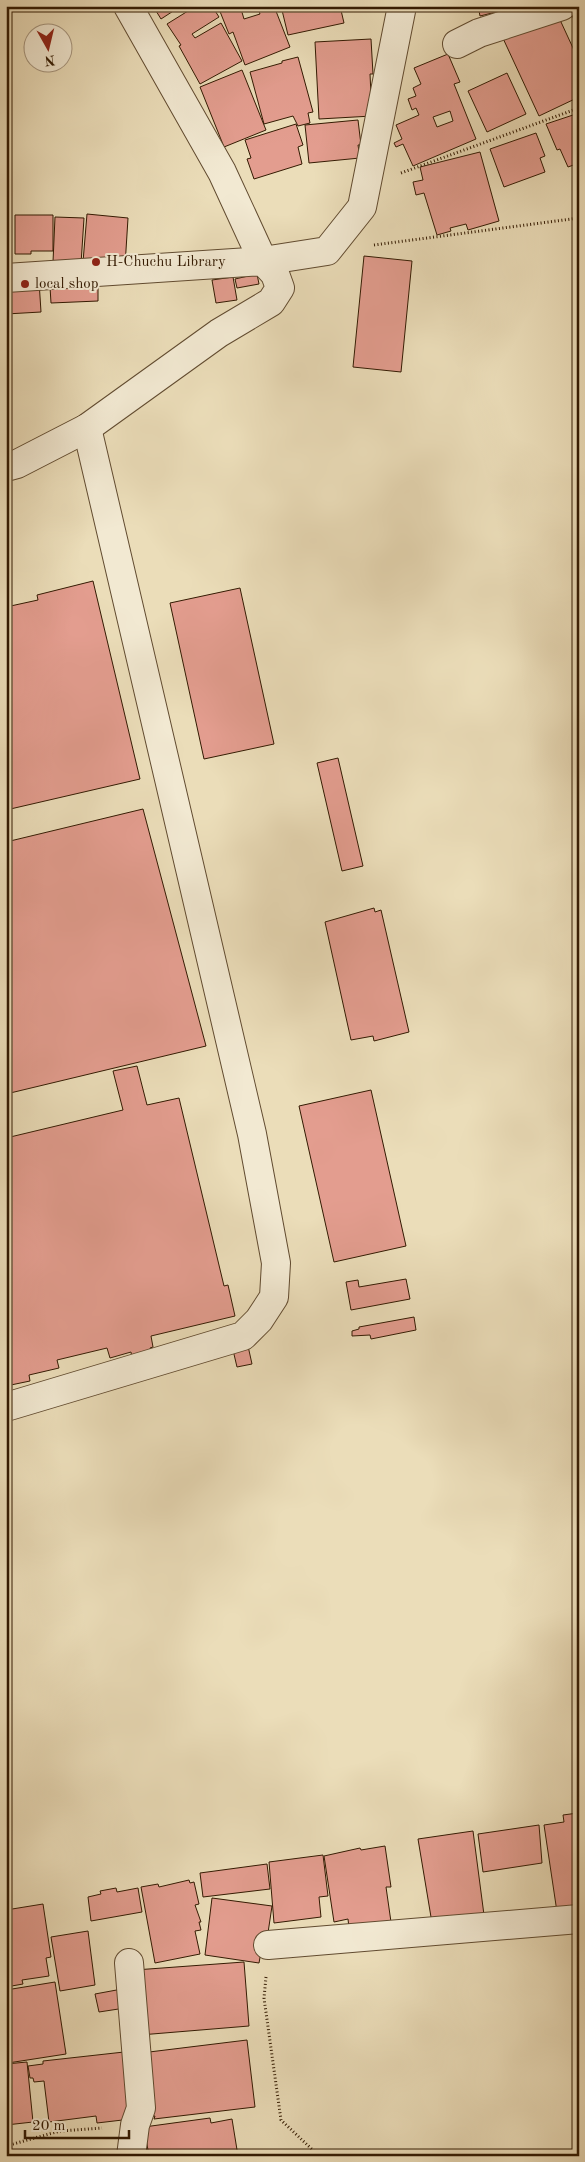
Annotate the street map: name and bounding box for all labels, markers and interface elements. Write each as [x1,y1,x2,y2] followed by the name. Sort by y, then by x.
[22,22,72,72] north arrow
[43,52,56,68] text: N
[106,255,226,270] place label: H-Chuchu Library
[90,256,102,268] marker: H-Chuchu Library
[35,277,99,292] place label: local shop
[19,278,31,290] marker: local shop
[25,2107,129,2139] scale bar
[32,2119,66,2134] text: 20 m

